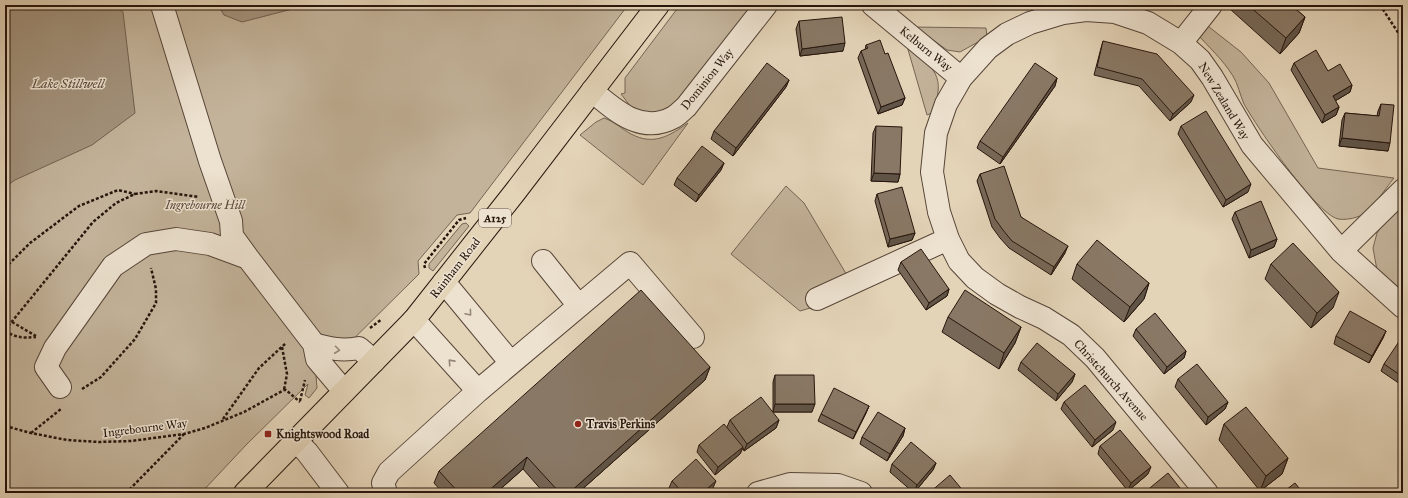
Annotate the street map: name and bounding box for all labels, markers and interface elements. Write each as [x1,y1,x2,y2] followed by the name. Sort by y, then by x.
[897,24,955,75] street label: Kelburn Way
[678,45,736,113] street label: Dominion Way
[1195,60,1253,143] street label: New Zealand Way
[31,76,106,92] water label: Lake Stillwell
[164,198,247,212] park label: Ingrebourne Hill
[479,209,511,227] road number: A125
[427,235,483,301] street label: Rainham Road
[464,308,471,315] one-way arrow
[1071,337,1151,423] street label: Christchurch Avenue
[334,345,340,354] one-way arrow
[449,359,456,367] one-way arrow
[102,416,188,441] street label: Ingrebourne Way
[585,417,656,431] place label: Travis Perkins
[573,419,583,429] marker: Travis Perkins
[276,427,370,442] place label: Knightswood Road
[263,429,273,439] marker: Knightswood Road

